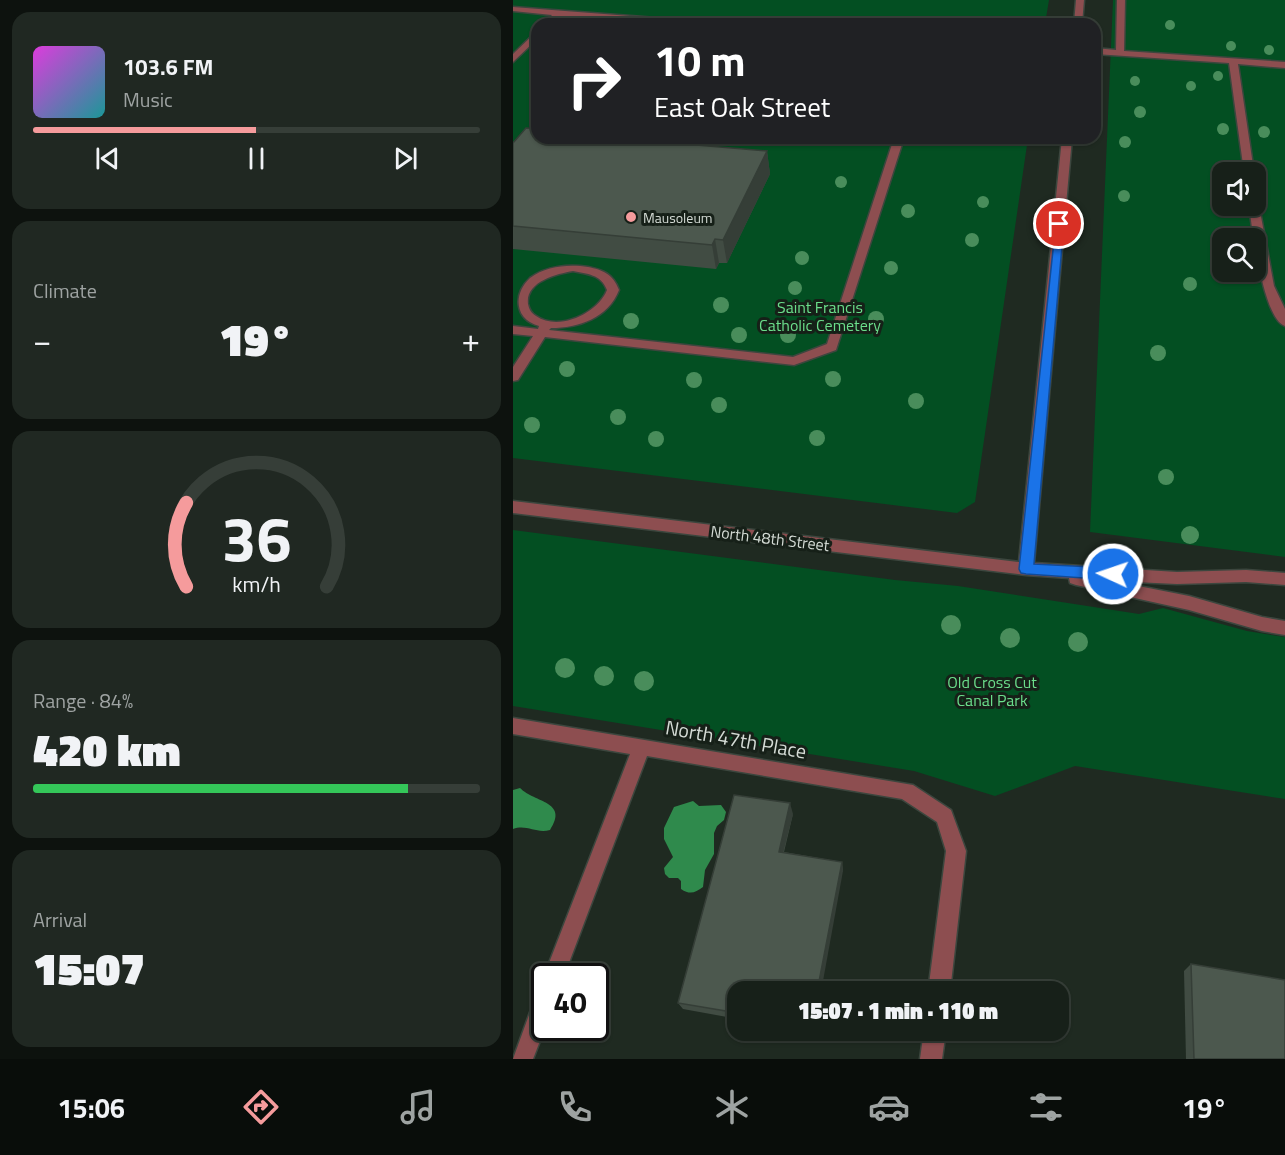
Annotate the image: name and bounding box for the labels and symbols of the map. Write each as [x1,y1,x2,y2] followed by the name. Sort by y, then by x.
[1033,198,1084,249] pin
[643,207,713,228] place label: Mausoleum
[624,210,638,224] marker: Mausoleum
[759,295,881,337] park label: Saint Francis Catholic Cemetery
[709,519,831,557] street label: North 48th Street
[1081,542,1145,606] position arrow
[947,670,1037,712] park label: Old Cross Cut Canal Park
[663,711,809,767] street label: North 47th Place
[531,963,609,1041] speed limit sign: 40

